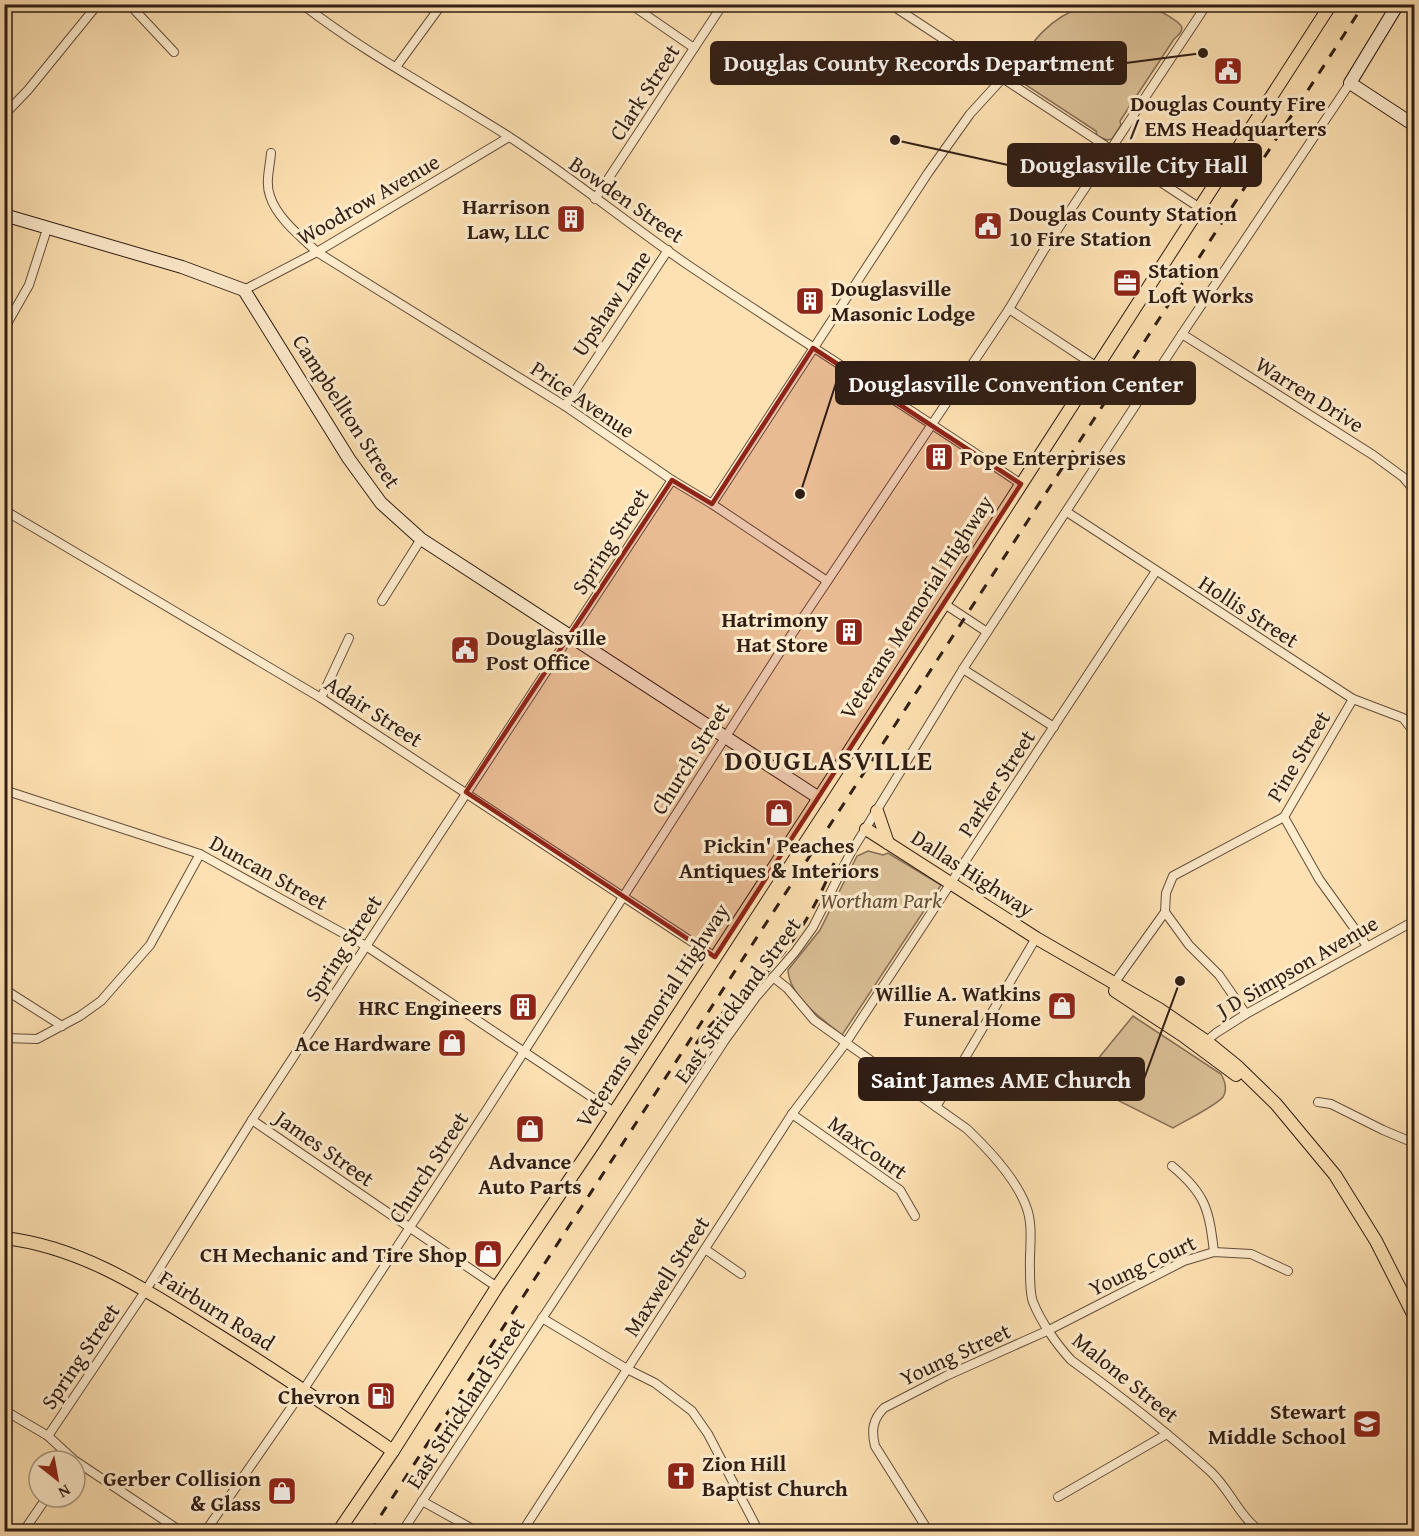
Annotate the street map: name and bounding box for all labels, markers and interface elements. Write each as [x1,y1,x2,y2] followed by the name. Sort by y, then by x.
[601,37,687,147] street label: Clark Street
[711,42,1126,84] callout: Douglas County Records Department
[724,45,1114,80] text: Douglas County Records Department
[1212,55,1244,87] public building icon: Douglas County Fire / EMS Headquarters
[1129,87,1327,144] place label: Douglas County Fire / EMS Headquarters
[1008,144,1261,186] callout: Douglasville City Hall
[291,145,445,253] street label: Woodrow Avenue
[563,147,691,251] street label: Bowden Street
[1020,147,1249,182] text: Douglasville City Hall
[462,190,550,247] place label: Harrison Law, LLC
[1009,197,1237,254] place label: Douglas County Station 10 Fire Station
[555,203,587,235] building icon: Harrison Law, LLC
[972,210,1004,242] public building icon: Douglas County Station 10 Fire Station
[564,244,658,362] street label: Upshaw Lane
[1148,254,1254,311] place label: Station Loft Works
[1111,267,1143,299] office icon: Station Loft Works
[831,272,976,329] place label: Douglasville Masonic Lodge
[794,285,826,317] building icon: Douglasville Masonic Lodge
[285,328,409,495] street label: Campbellton Street
[1249,348,1371,440] street label: Warren Drive
[524,352,642,446] street label: Price Avenue
[836,362,1195,404] callout: Douglasville Convention Center
[848,366,1184,401] text: Douglasville Convention Center
[923,441,955,473] building icon: Pope Enterprises
[960,441,1126,473] place label: Pope Enterprises
[563,481,657,601] street label: Spring Street
[831,489,1001,725] street label: Veterans Memorial Highway
[1193,567,1306,655] street label: Hollis Street
[721,603,829,660] place label: Hatrimony Hat Store
[833,616,865,648] building icon: Hatrimony Hat Store
[486,621,607,678] place label: Douglasville Post Office
[449,634,481,666] public building icon: Douglasville Post Office
[319,667,430,755] street label: Adair Street
[643,695,737,820] street label: Church Street
[1258,704,1338,808] street label: Pine Street
[949,723,1043,843] street label: Parker Street
[724,739,934,780] district label: DOUGLASVILLE
[763,797,795,829] shop icon: Pickin' Peaches Antiques & Interiors
[905,821,1041,925] street label: Dallas Highway
[204,826,334,918] street label: Duncan Street
[679,829,879,886] place label: Pickin' Peaches Antiques & Interiors
[820,884,943,916] park label: Wortham Park
[296,888,390,1008] street label: Spring Street
[567,897,737,1133] street label: Veterans Memorial Highway
[1208,907,1384,1027] street label: J D Simpson Avenue
[666,910,808,1090] street label: East Strickland Street
[875,977,1041,1034] place label: Willie A. Watkins Funeral Home
[1046,990,1078,1022] shop icon: Willie A. Watkins Funeral Home
[358,991,502,1023] place label: HRC Engineers
[507,991,539,1023] building icon: HRC Engineers
[295,1027,431,1059] place label: Ace Hardware
[436,1027,468,1059] shop icon: Ace Hardware
[859,1058,1144,1100] callout: Saint James AME Church
[871,1062,1131,1097] text: Saint James AME Church
[266,1100,381,1194] street label: James Street
[380,1105,476,1229] street label: Church Street
[822,1107,915,1187] street label: MaxCourt
[514,1113,546,1145] shop icon: Advance Auto Parts
[478,1145,582,1202] place label: Advance Auto Parts
[615,1209,717,1343] street label: Maxwell Street
[1083,1226,1201,1304] street label: Young Court
[200,1238,467,1270] place label: CH Mechanic and Tire Shop
[472,1238,504,1270] shop icon: CH Mechanic and Tire Shop
[153,1262,281,1358] street label: Fairburn Road
[33,1296,127,1415] street label: Spring Street
[398,1311,533,1495] street label: East Strickland Street
[894,1314,1016,1394] street label: Young Street
[1066,1324,1186,1430] street label: Malone Street
[278,1380,360,1412] place label: Chevron
[365,1380,397,1412] fuel station icon: Chevron
[1208,1395,1347,1452] place label: Stewart Middle School
[1351,1408,1383,1440] school or university icon: Stewart Middle School
[702,1447,848,1504] place label: Zion Hill Baptist Church
[27,1449,87,1509] north arrow
[665,1460,697,1492] church icon: Zion Hill Baptist Church
[103,1462,261,1519] place label: Gerber Collision & Glass
[266,1475,298,1507] shop icon: Gerber Collision & Glass
[54,1479,75,1505] text: N

